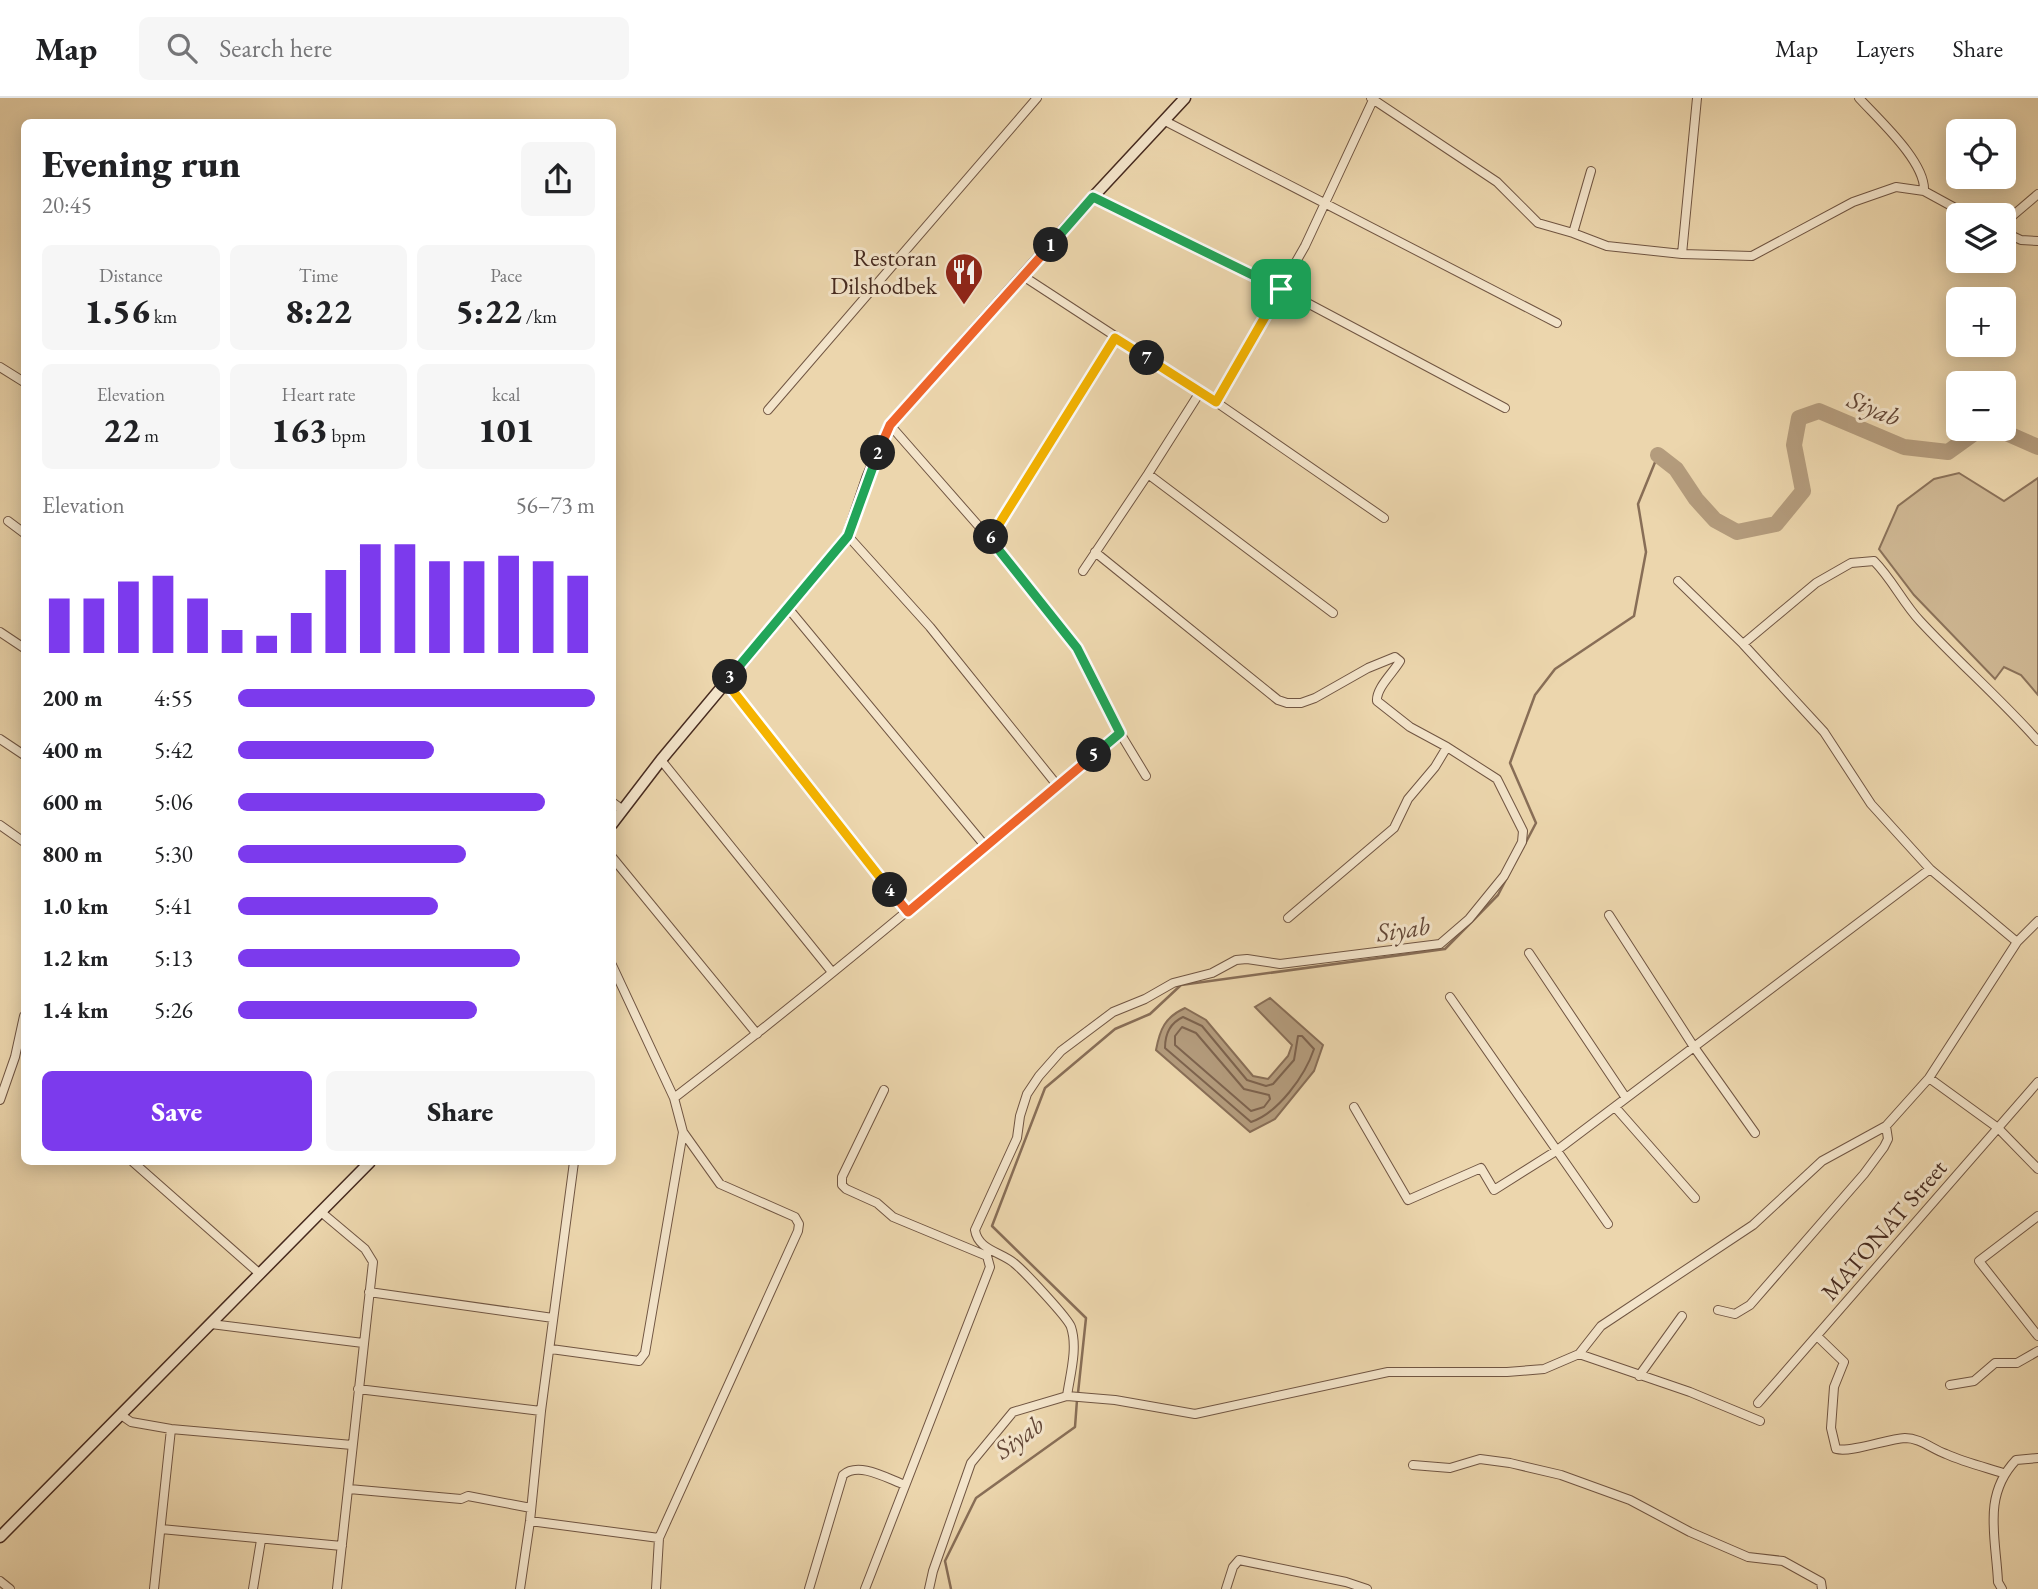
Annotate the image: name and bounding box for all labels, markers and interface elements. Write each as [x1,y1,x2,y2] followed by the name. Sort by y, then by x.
[139,17,629,80] search box
[35,27,97,70] text: Map
[163,29,201,67] icon: search
[219,31,332,65] text: Search here
[1775,33,1818,64] text: Map
[1856,33,1915,64] text: Layers
[1953,33,2003,64] text: Share
[1946,119,2016,441] map controls
[1946,119,2016,189] button: locate
[42,139,240,188] text: Evening run
[521,142,595,216] button: share
[42,190,92,220] text: 20:45
[1946,203,2016,273] button: layers
[1034,228,1068,262] pin: 1
[1045,232,1056,257] text: 1
[830,242,938,301] place label: Restoran Dilshodbek
[943,251,985,306] restaurant icon: Restoran Dilshodbek
[1251,259,1311,319] pin
[99,263,163,288] text: Distance
[299,263,338,288] text: Time
[490,263,522,288] text: Pace
[1262,270,1300,308] icon: arrive
[1946,287,2016,357] button: +
[84,288,150,333] text: 1.56
[285,288,352,333] text: 8:22
[455,288,522,333] text: 5:22
[150,304,177,329] text: km
[522,304,557,329] text: /km
[1130,341,1164,376] pin: 7
[1141,345,1152,370] text: 7
[1946,371,2016,441] button: −
[1842,381,1906,434] water label: Siyab
[97,382,165,407] text: Elevation
[282,382,355,407] text: Heart rate
[492,382,520,407] text: kcal
[103,407,140,452] text: 22
[271,407,328,452] text: 163
[478,407,535,452] text: 101
[140,423,159,448] text: m
[328,423,366,448] text: bpm
[860,436,896,470] pin: 2
[872,440,883,465] text: 2
[42,490,125,520] text: Elevation
[516,490,595,520] text: 56–73 m
[974,520,1009,555] pin: 6
[985,524,996,549] text: 6
[712,660,748,694] pin: 3
[724,664,735,689] text: 3
[42,683,103,713] text: 200 m
[154,683,193,713] text: 4:55
[42,735,103,765] text: 400 m
[154,735,193,765] text: 5:42
[1076,738,1112,772] pin: 5
[1088,742,1099,767] text: 5
[42,787,103,817] text: 600 m
[154,787,193,817] text: 5:06
[42,839,103,869] text: 800 m
[154,839,193,869] text: 5:30
[872,872,908,908] pin: 4
[884,877,895,902] text: 4
[42,891,109,921] text: 1.0 km
[154,891,193,921] text: 5:41
[1373,908,1432,950] water label: Siyab
[42,943,109,973] text: 1.2 km
[154,943,193,973] text: 5:13
[42,995,109,1025] text: 1.4 km
[154,995,193,1025] text: 5:26
[42,1071,312,1151] button: Save
[326,1071,595,1151] button: Share
[1814,1152,1954,1307] street label: MATONAT Street
[987,1407,1051,1467] water label: Siyab

